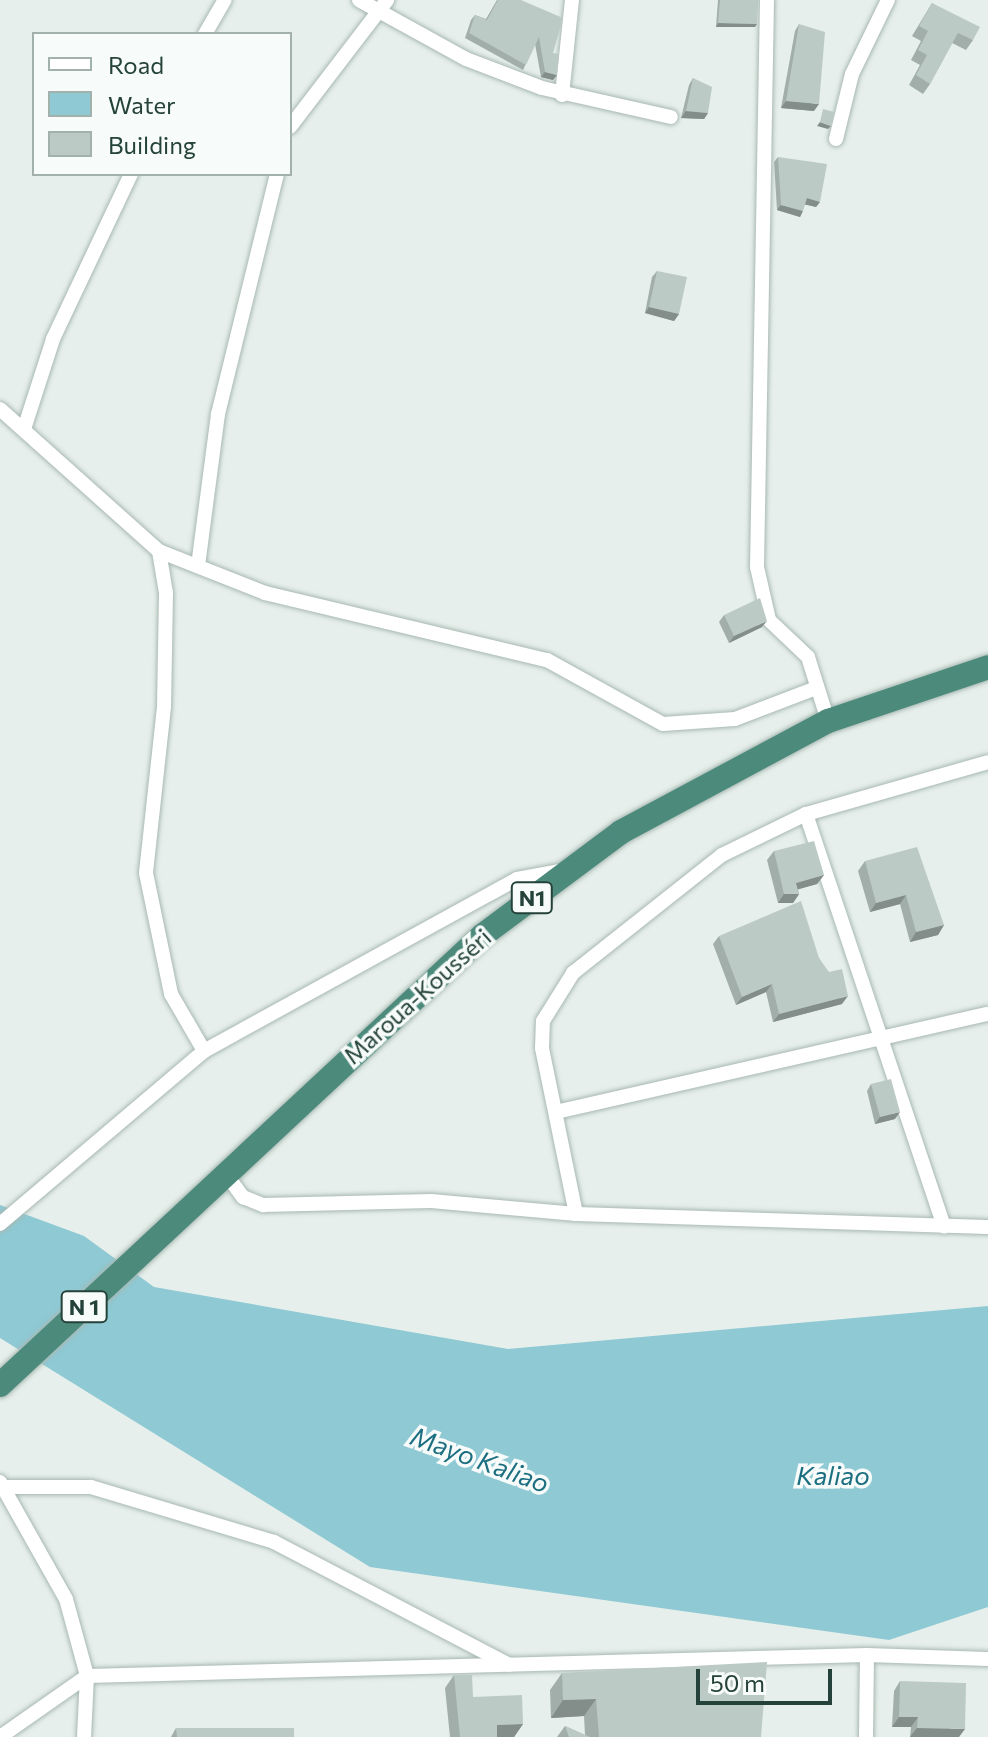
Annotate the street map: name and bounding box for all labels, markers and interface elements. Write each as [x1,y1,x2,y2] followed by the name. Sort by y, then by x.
[32,32,292,176] legend
[108,50,164,79] text: Road
[108,90,176,119] text: Water
[108,130,196,159] text: Building
[510,880,554,916] road number: N1
[337,922,497,1070] street label: Maroua-Kousséri
[60,1289,108,1325] road number: N 1
[407,1420,553,1498] water label: Mayo Kaliao
[796,1459,870,1491] water label: Kaliao
[700,1653,836,1703] scale bar
[710,1668,765,1697] text: 50 m

